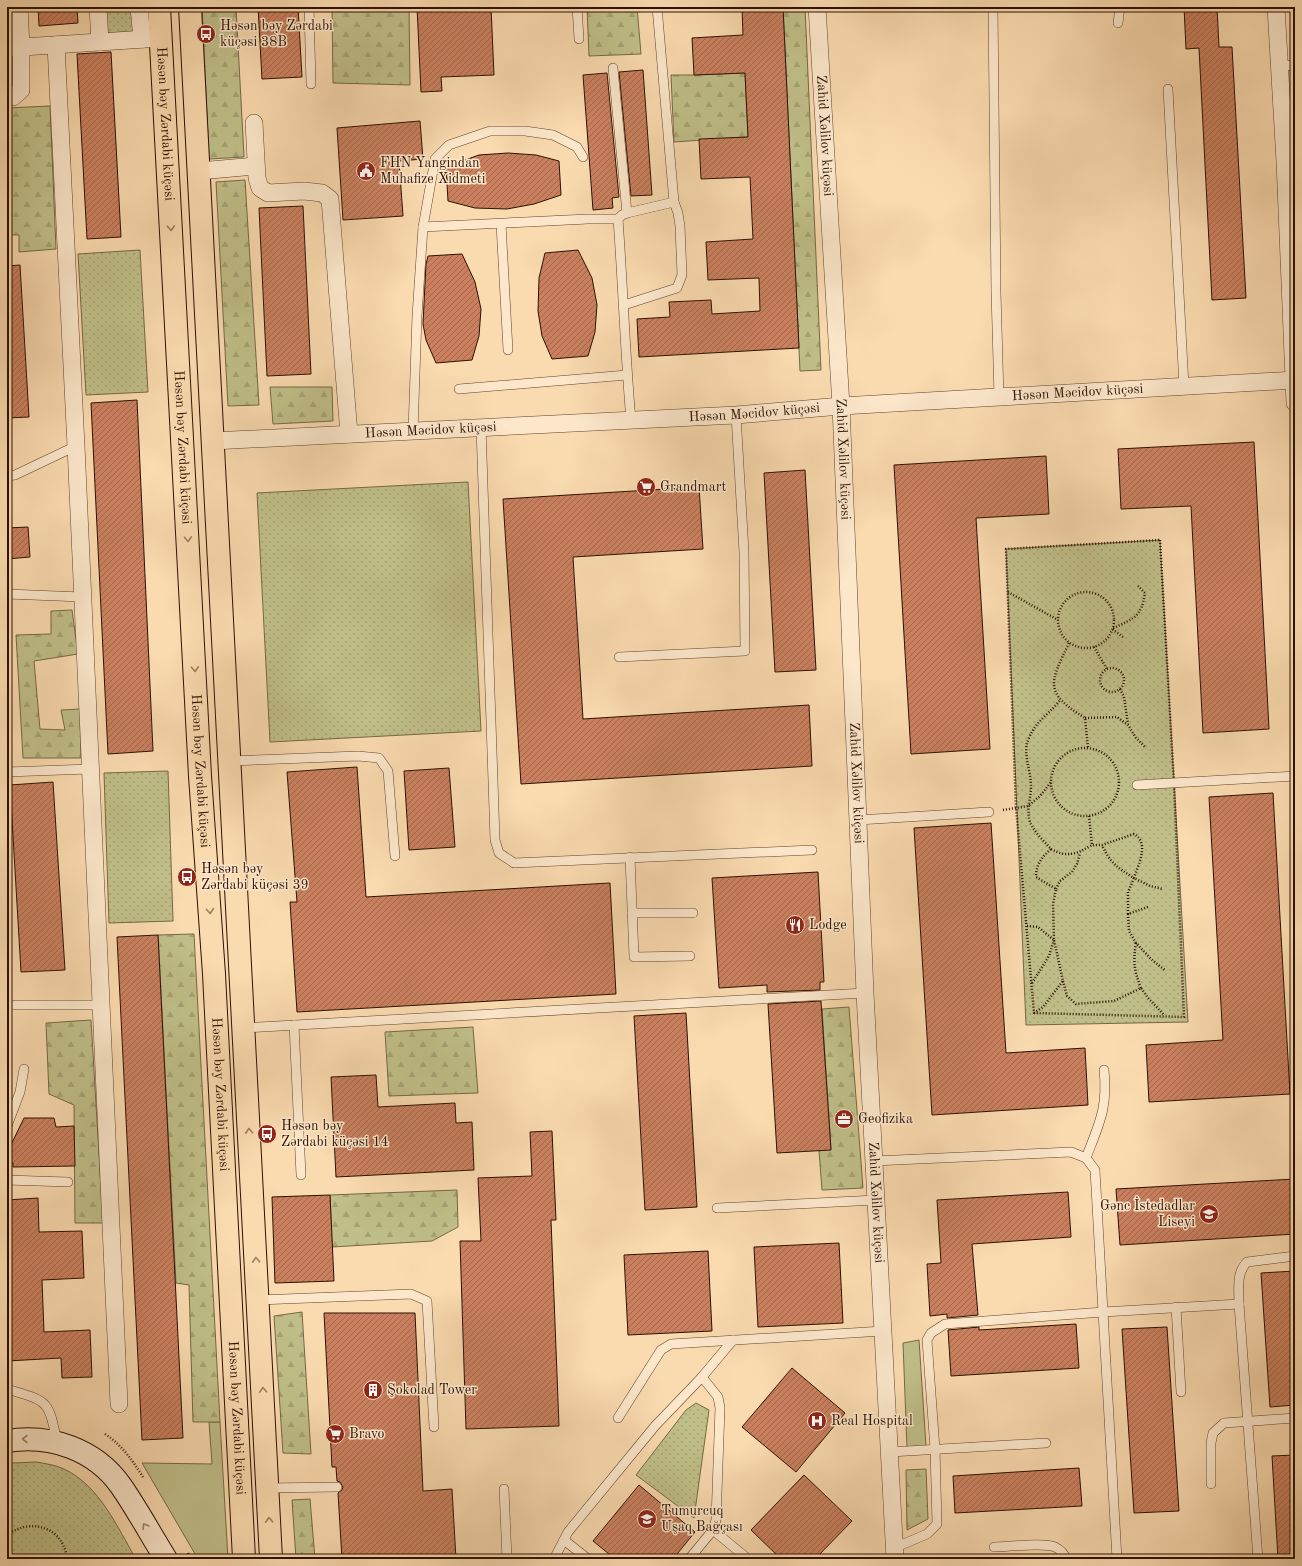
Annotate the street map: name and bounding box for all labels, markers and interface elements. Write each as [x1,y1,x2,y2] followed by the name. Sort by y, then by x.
[220,19,333,49] place label: Həsən bəy Zərdabi küçəsi 38B
[195,23,217,45] bus stop icon: Həsən bəy Zərdabi küçəsi 38B
[154,47,176,201] street label: Həsən bəy Zərdabi küçəsi
[814,75,835,197] street label: Zahid Xəlilov küçəsi
[380,156,486,186] place label: FHN Yangindan Muhafize Xidmeti
[355,160,377,182] public building icon: FHN Yangindan Muhafize Xidmeti
[166,225,175,231] one-way arrow
[171,370,194,525] street label: Həsən bəy Zərdabi küçəsi
[1011,382,1144,403] street label: Həsən Məcidov küçəsi
[834,398,853,520] street label: Zahid Xəlilov küçəsi
[688,401,821,424] street label: Həsən Məcidov küçəsi
[365,420,497,440] street label: Həsən Məcidov küçəsi
[635,476,657,498] supermarket icon: Grandmart
[660,480,726,494] place label: Grandmart
[183,536,192,542] one-way arrow
[190,666,199,672] one-way arrow
[189,694,212,849] street label: Həsən bəy Zərdabi küçəsi
[847,722,866,844] street label: Zahid Xəlilov küçəsi
[201,862,309,892] place label: Həsən bəy Zərdabi küçəsi 39
[176,866,198,888] bus stop icon: Həsən bəy Zərdabi küçəsi 39
[205,908,214,914] one-way arrow
[784,914,806,936] restaurant icon: Lodge
[809,918,847,932] place label: Lodge
[209,1017,231,1172] street label: Həsən bəy Zərdabi küçəsi
[833,1108,855,1130] office icon: Geofizika
[858,1112,913,1126] place label: Geofizika
[281,1119,389,1149] place label: Həsən bəy Zərdabi küçəsi 14
[256,1123,278,1145] bus stop icon: Həsən bəy Zərdabi küçəsi 14
[245,1128,253,1134] one-way arrow
[866,1141,886,1264] street label: Zahid Xəlilov küçəsi
[1100,1196,1195,1229] place label: Gənc İstedadlar Liseyi
[1198,1203,1220,1225] school or university icon: Gənc İstedadlar Liseyi
[251,1257,260,1263] one-way arrow
[226,1341,248,1495] street label: Həsən bəy Zərdabi küçəsi
[362,1379,384,1401] building icon: Şokolad Tower
[387,1383,477,1397] place label: Şokolad Tower
[258,1387,267,1393] one-way arrow
[806,1410,828,1432] hospital icon: Real Hospital
[831,1414,913,1428] place label: Real Hospital
[324,1423,346,1445] supermarket icon: Bravo
[349,1427,385,1441] place label: Bravo
[22,1435,28,1443] one-way arrow
[661,1504,743,1534] place label: Tumurcuq Uşaq Bağçası
[636,1508,658,1530] school or university icon: Tumurcuq Uşaq Bağçası
[265,1517,274,1523] one-way arrow
[143,1523,150,1530] one-way arrow

